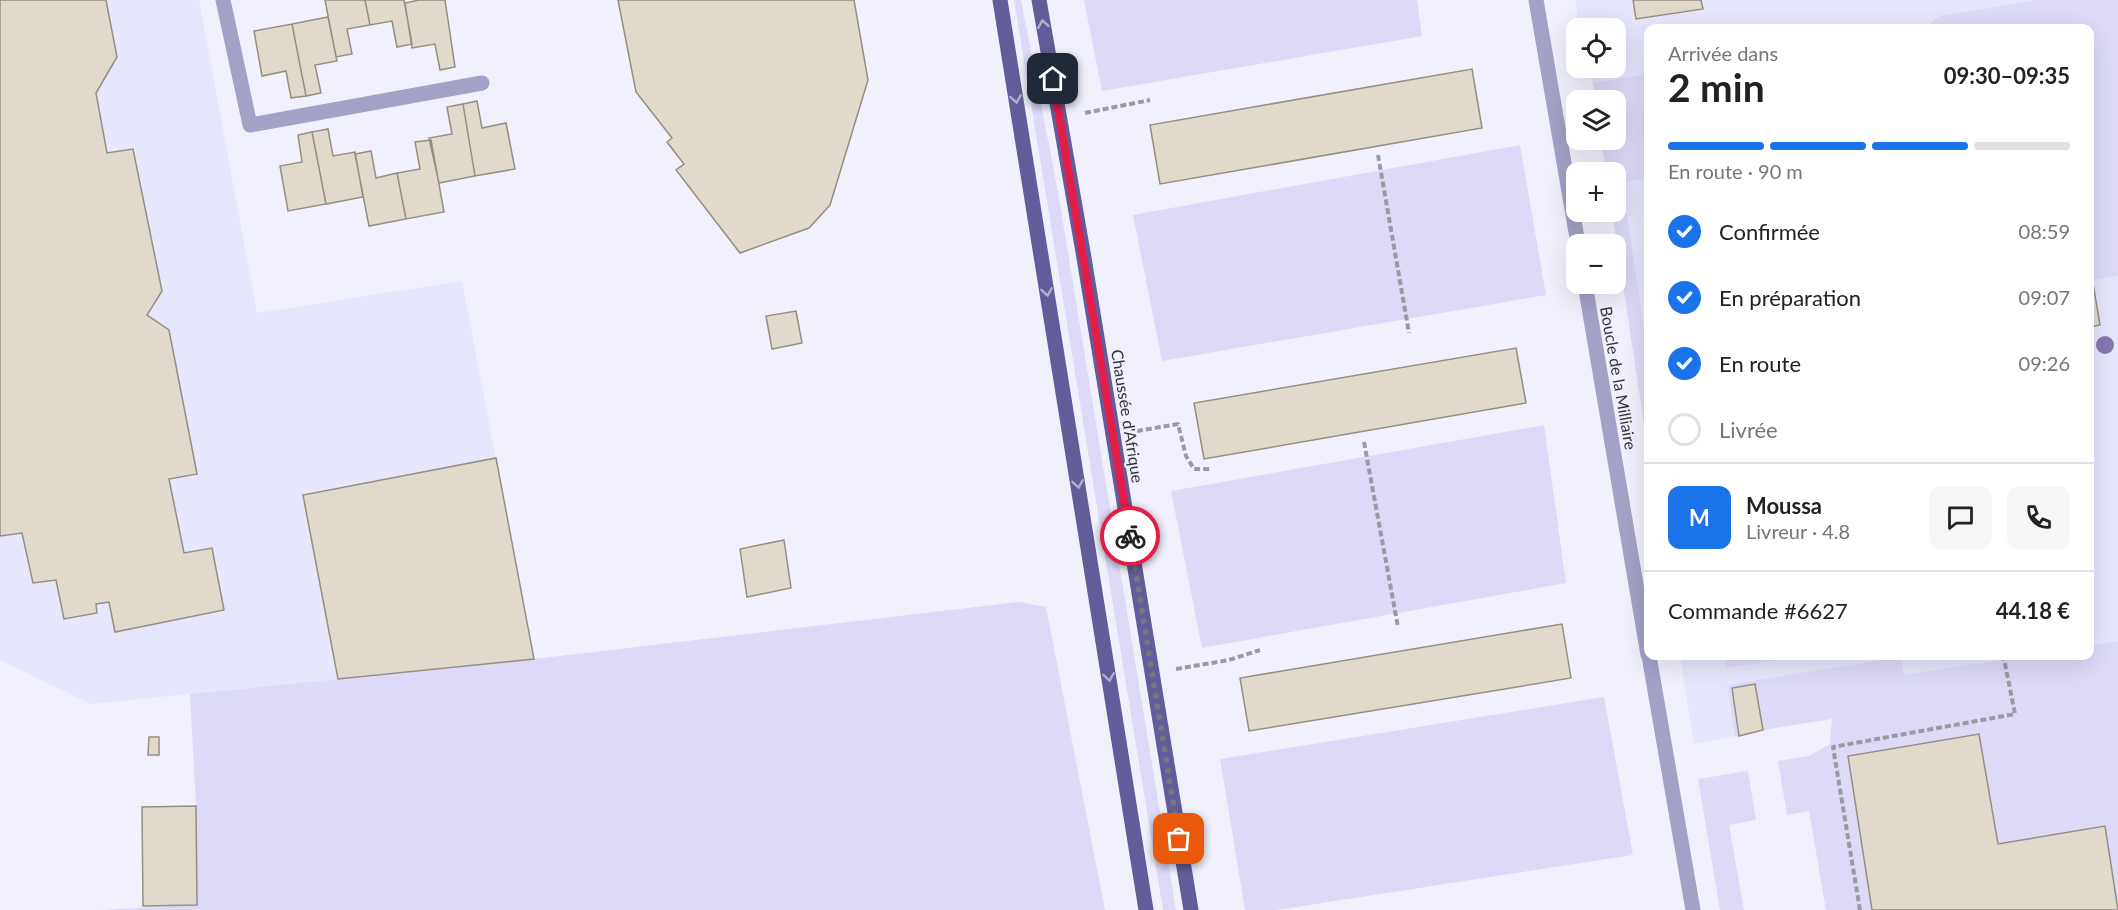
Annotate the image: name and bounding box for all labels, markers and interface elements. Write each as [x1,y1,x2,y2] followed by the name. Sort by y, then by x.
[1566,18,1626,294] map controls
[1566,18,1626,78] button: locate
[1037,19,1050,29] one-way arrow
[1668,41,1778,65] text: Arrivée dans
[1027,53,1078,104] pin
[1036,62,1069,95] icon: home
[1944,62,2070,89] text: 09:30–09:35
[1668,64,1765,110] text: 2 min
[1566,90,1626,150] button: layers
[1009,95,1021,104] one-way arrow
[1668,159,1803,183] text: En route · 90 m
[1566,162,1626,222] button: +
[1668,215,1701,248] icon: check
[1719,218,1820,245] text: Confirmée
[2019,219,2070,243] text: 08:59
[1566,234,1626,294] button: −
[1668,281,1701,314] icon: check
[1719,284,1861,311] text: En préparation
[2019,285,2070,309] text: 09:07
[1040,286,1053,296] one-way arrow
[1597,305,1641,451] street label: Boucle de la Milliaire
[1668,347,1701,380] icon: check
[1108,348,1148,484] street label: Chaussée d'Afrique
[1719,350,1801,377] text: En route
[2019,351,2070,375] text: 09:26
[1719,416,1778,443] text: Livrée
[1071,480,1083,489] one-way arrow
[1929,486,1992,549] button: chat
[2007,486,2070,549] button: phone
[1746,492,1822,519] text: Moussa
[1689,504,1710,531] text: M
[1100,506,1160,566] courier
[1746,519,1850,543] text: Livreur · 4.8
[1114,520,1147,553] icon: bike
[1668,597,1848,624] text: Commande #6627
[1996,597,2070,624] text: 44.18 €
[1102,672,1114,681] one-way arrow
[1153,813,1204,864] pin
[1162,822,1195,855] icon: bag

